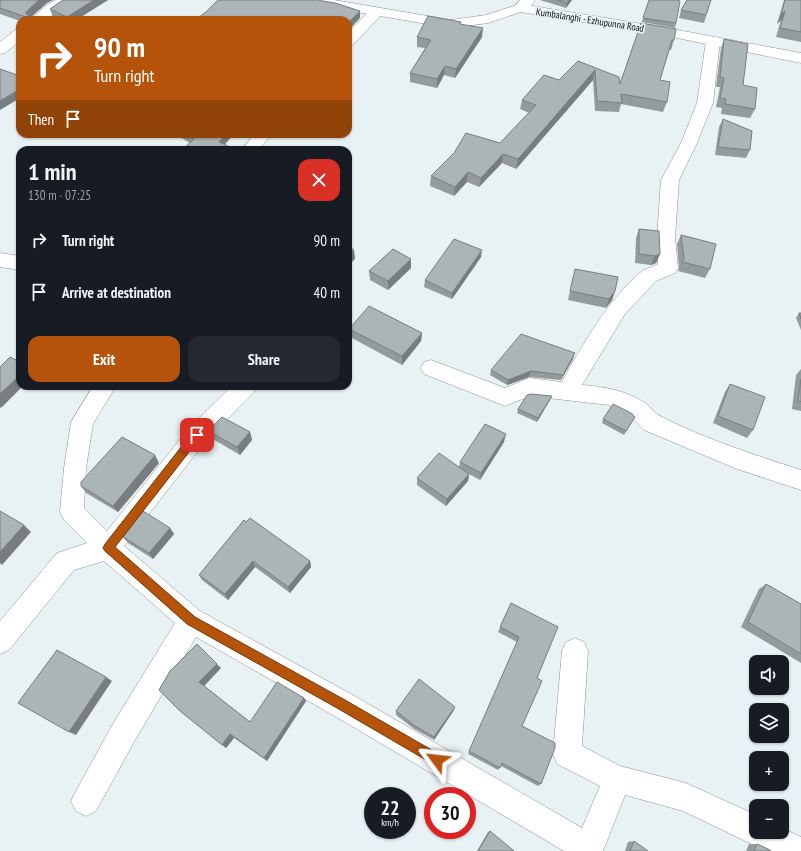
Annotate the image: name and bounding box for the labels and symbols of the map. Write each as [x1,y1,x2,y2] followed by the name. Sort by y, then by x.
[535,5,645,35] street label: Kumbalanghi - Ezhupunna Road
[180,418,214,452] pin
[416,739,458,781] position arrow
[424,787,476,839] speed limit sign: 30

